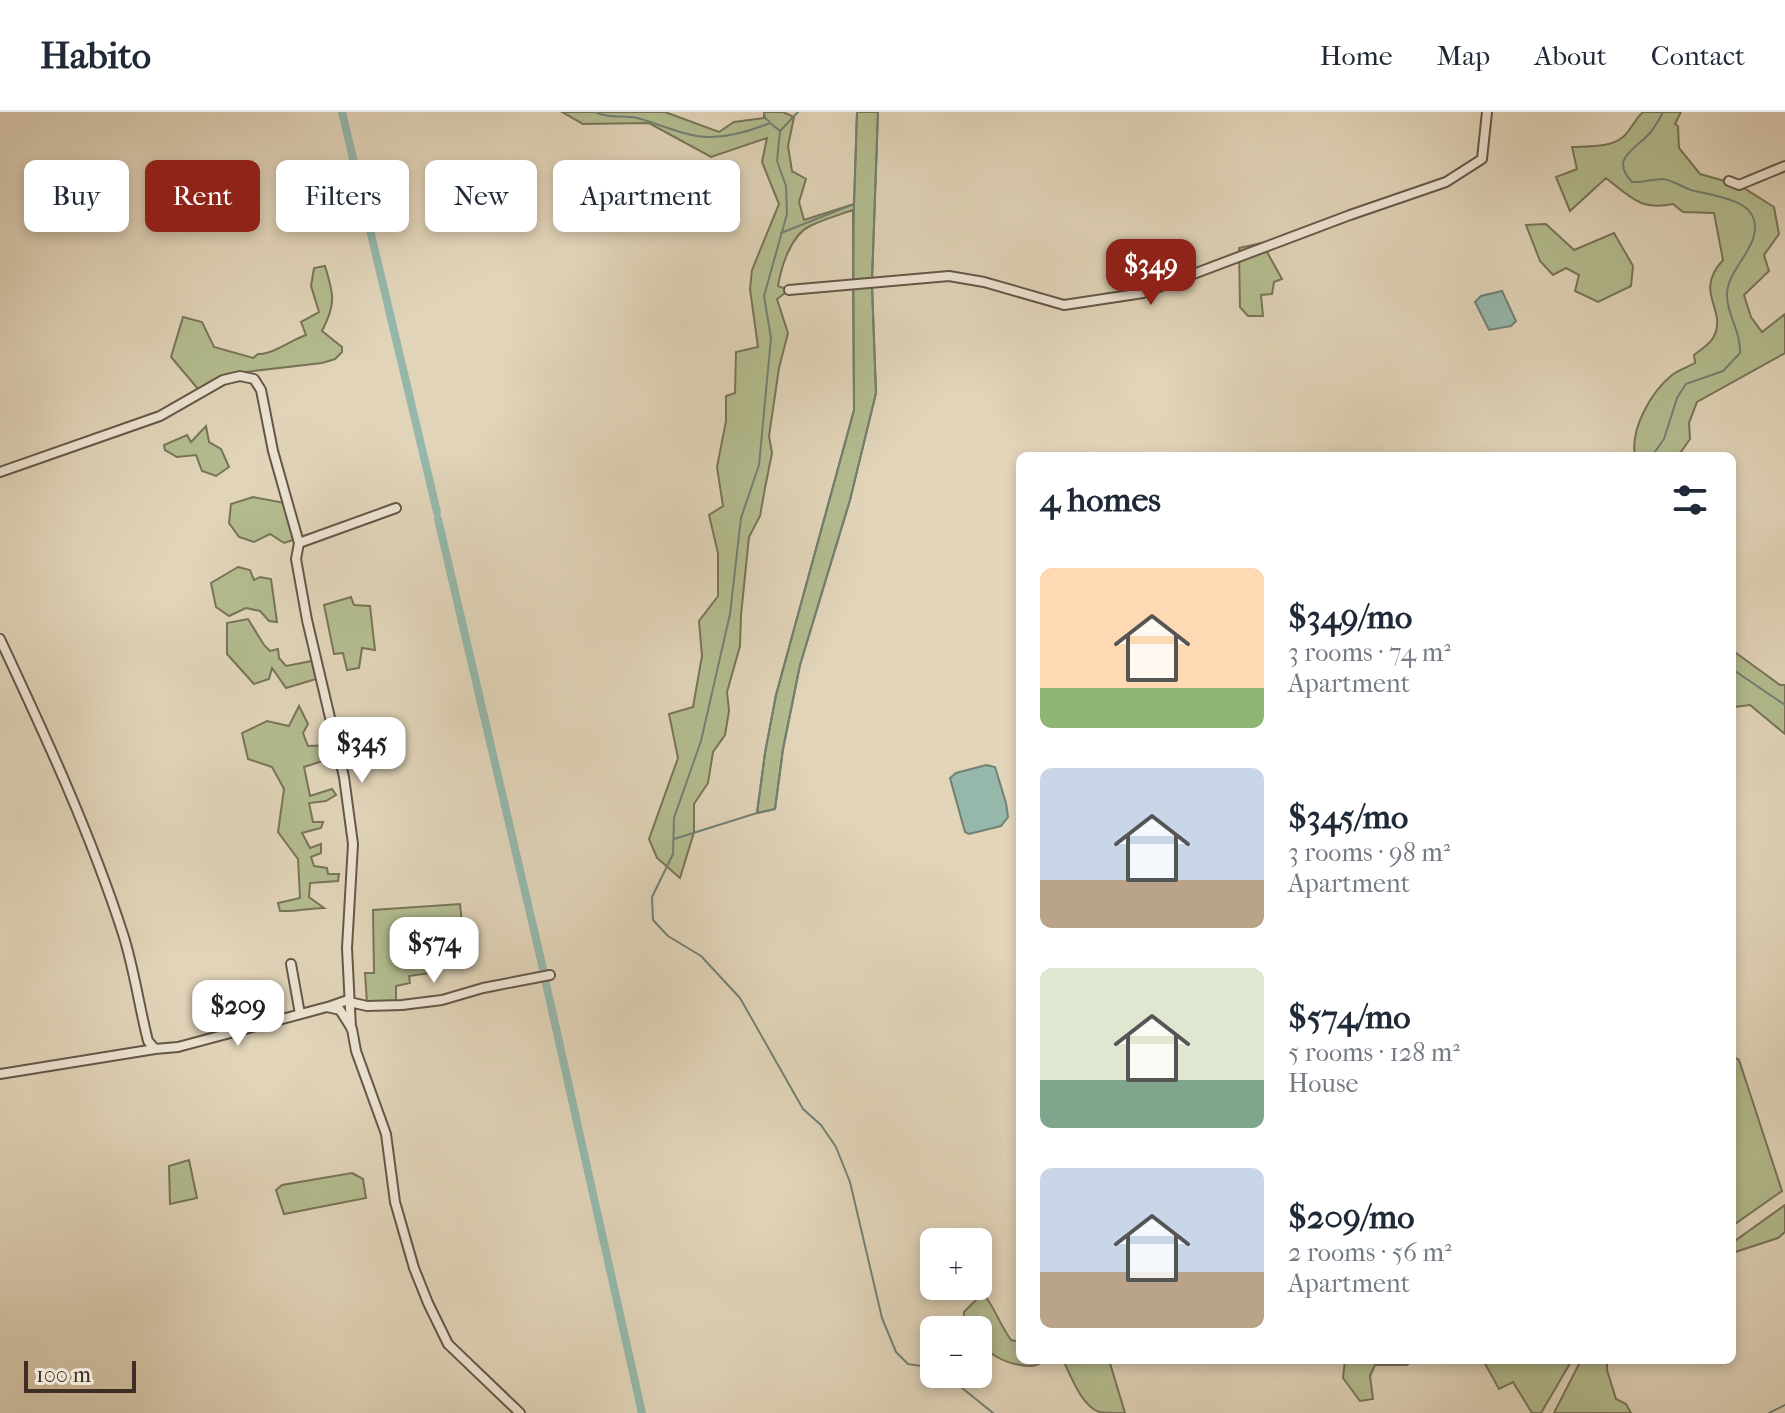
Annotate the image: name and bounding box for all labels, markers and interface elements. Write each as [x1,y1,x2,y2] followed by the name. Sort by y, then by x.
[40,33,151,78] text: Habito
[1320,39,1393,72] text: Home
[1437,39,1490,72] text: Map
[1534,39,1607,72] text: About
[1651,39,1745,72] text: Contact
[24,160,129,232] chip: Buy
[145,160,260,232] chip: Rent
[276,160,409,232] chip: Filters
[425,160,537,232] chip: New
[553,160,740,232] chip: Apartment
[1104,239,1198,307] pin: $349
[1124,249,1178,280] text: $349
[1668,478,1712,522] icon: filters
[1040,480,1161,520] text: 4 homes
[1288,597,1412,637] text: $349/mo
[1104,600,1200,696] icon: home
[1288,637,1451,668] text: 3 rooms · 74 m²
[1288,668,1410,699] text: Apartment
[315,717,409,785] pin: $345
[337,727,387,758] text: $345
[1288,797,1408,837] text: $345/mo
[1104,800,1200,896] icon: home
[1288,837,1450,868] text: 3 rooms · 98 m²
[1288,868,1410,899] text: Apartment
[387,917,481,985] pin: $574
[408,927,460,958] text: $574
[191,980,285,1048] pin: $209
[210,990,266,1021] text: $209
[1288,997,1411,1037] text: $574/mo
[1104,1000,1200,1096] icon: home
[1288,1037,1460,1068] text: 5 rooms · 128 m²
[1288,1068,1358,1099] text: House
[1288,1197,1414,1237] text: $209/mo
[1104,1200,1200,1296] icon: home
[920,1228,992,1388] map controls
[920,1228,992,1300] button: +
[1288,1237,1452,1268] text: 2 rooms · 56 m²
[1288,1268,1410,1299] text: Apartment
[920,1316,992,1388] button: −
[24,1357,136,1393] scale bar
[36,1362,91,1388] text: 100 m

